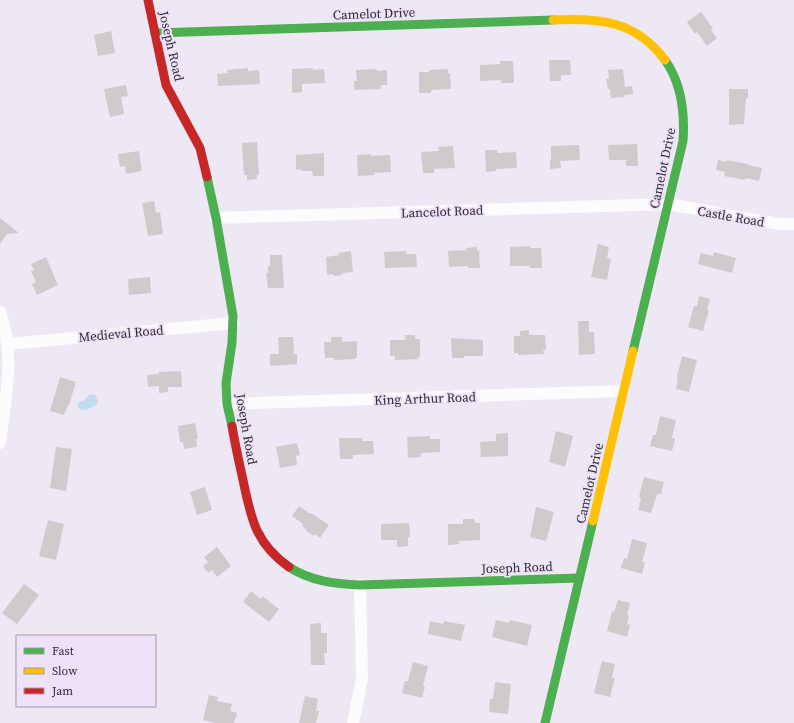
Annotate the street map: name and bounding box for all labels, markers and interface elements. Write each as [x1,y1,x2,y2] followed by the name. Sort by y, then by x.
[333,4,416,23] street label: Camelot Drive
[155,8,188,84] street label: Joseph Road
[646,126,679,210] street label: Camelot Drive
[400,202,484,221] street label: Lancelot Road
[696,202,766,231] street label: Castle Road
[78,321,165,346] street label: Medieval Road
[374,388,477,409] street label: King Arthur Road
[232,391,261,466] street label: Joseph Road
[572,441,607,525] street label: Camelot Drive
[480,558,554,577] street label: Joseph Road
[16,635,156,707] legend
[52,643,74,659] text: Fast
[52,663,78,679] text: Slow
[51,683,73,699] text: Jam

